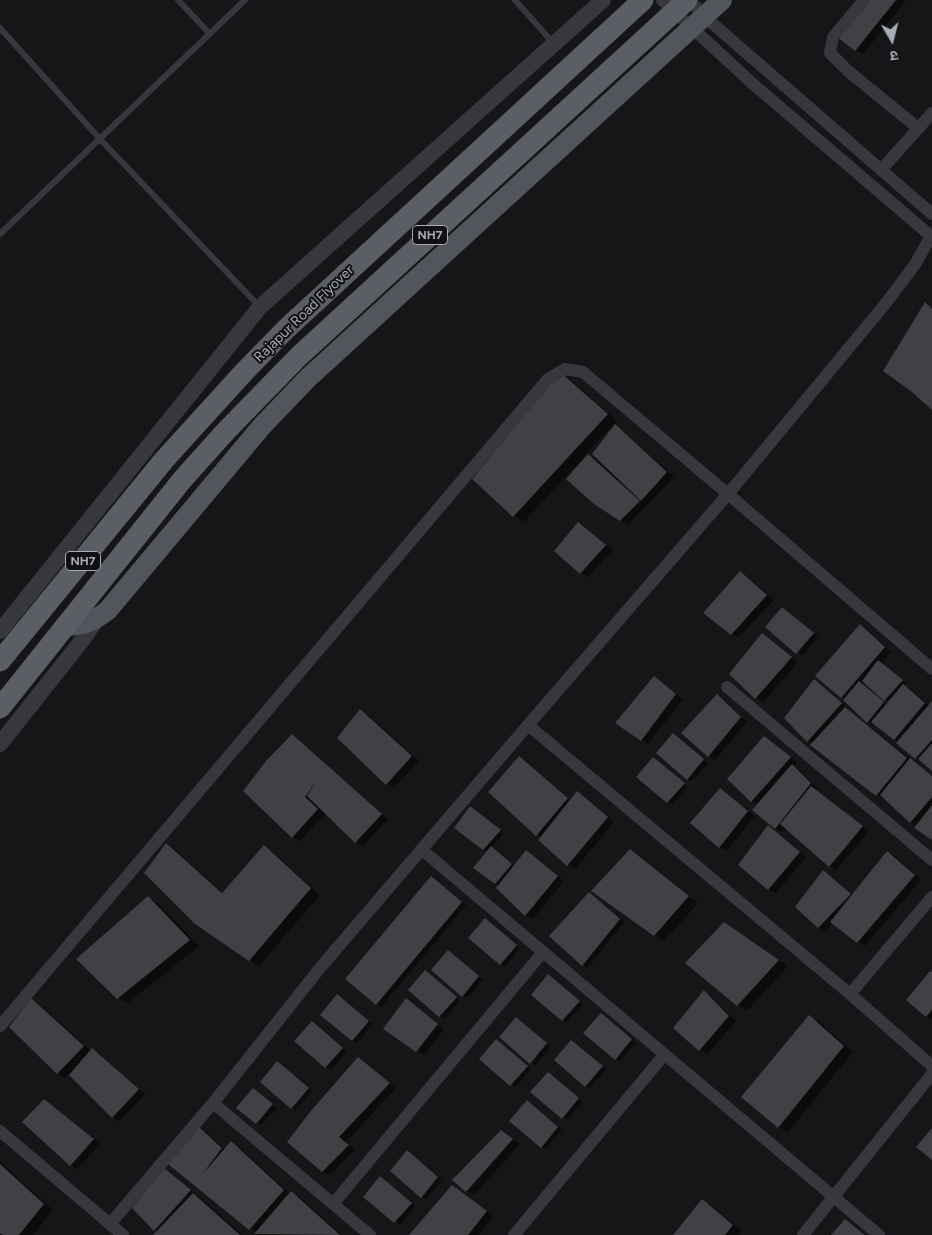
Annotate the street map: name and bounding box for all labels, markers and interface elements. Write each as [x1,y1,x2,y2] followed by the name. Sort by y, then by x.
[867,15,917,65] north arrow
[889,46,899,64] text: उ
[412,226,448,244] road number: NH7
[251,262,357,366] street label: Rajapur Road Flyover
[66,552,100,570] road number: NH7

